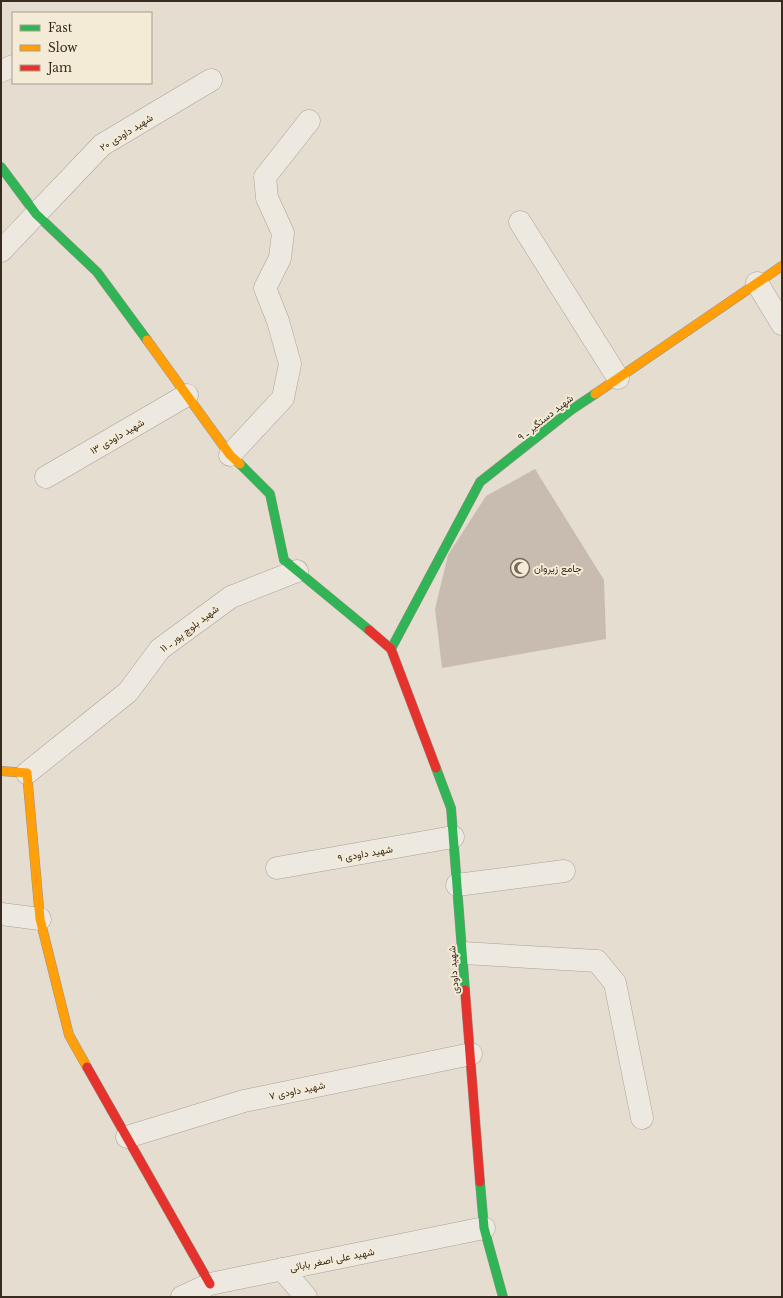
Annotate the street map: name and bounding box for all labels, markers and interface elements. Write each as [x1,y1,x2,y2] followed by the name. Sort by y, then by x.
[12,12,152,84] legend
[48,20,73,35] text: Fast
[48,40,78,55] text: Slow
[46,60,72,75] text: Jam
[97,111,155,154] street label: شهید داودی ۲۰
[515,391,576,443] street label: شهید دستگیر ـ ۹
[88,416,147,457] street label: شهید داودی ۱۳
[509,557,531,579] mosque icon: جامع زیروان
[534,562,582,575] place label: جامع زیروان
[157,602,222,656] street label: شهید بلوچ پور ـ ۱۱
[336,842,394,865] street label: شهید داودی ۹
[445,945,462,994] street label: شهید داودی
[268,1078,326,1103] street label: شهید داودی ۷
[289,1245,376,1274] street label: شهید علی اصغر بابائی

